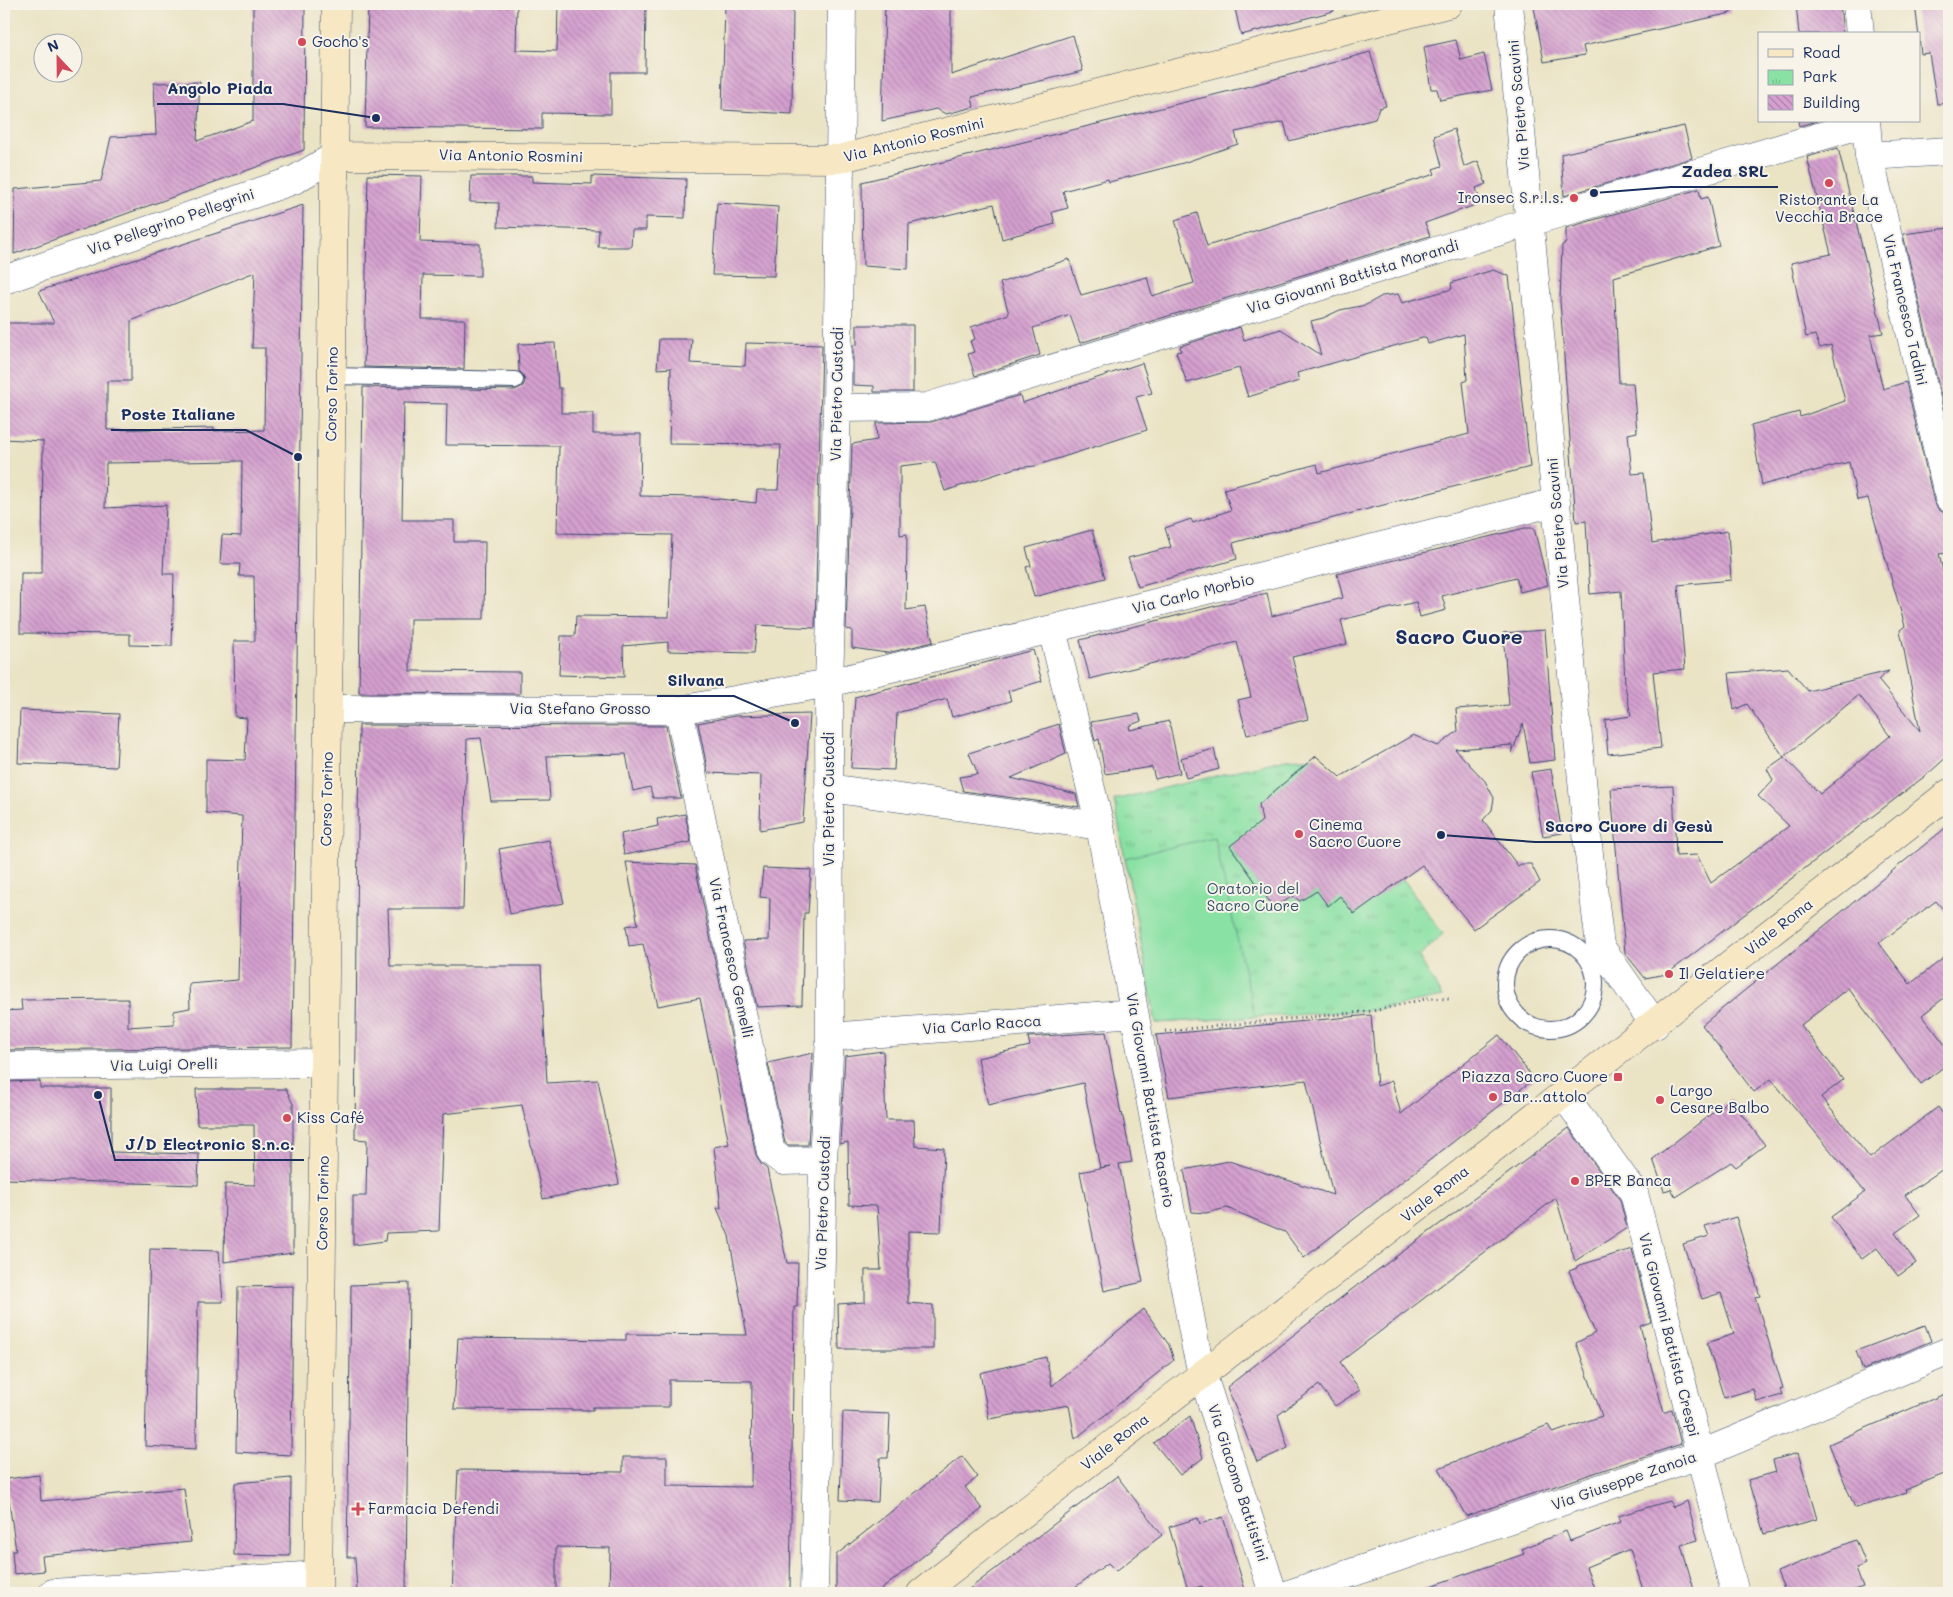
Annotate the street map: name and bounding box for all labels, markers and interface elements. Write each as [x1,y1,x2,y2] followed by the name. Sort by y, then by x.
[312,31,369,51] place label: Gocho's
[32,32,82,82] north arrow
[1758,32,1920,122] legend
[44,35,61,56] text: N
[296,36,308,48] marker: Gocho's
[1502,39,1534,171] street label: Via Pietro Scavini
[1803,42,1840,62] text: Road
[1803,66,1837,86] text: Park
[157,73,283,104] callout: Angolo Piada
[167,77,273,98] text: Angolo Piada
[1803,92,1860,112] text: Building
[841,112,986,166] street label: Via Antonio Rosmini
[439,144,583,166] street label: Via Antonio Rosmini
[1671,156,1778,187] callout: Zadea SRL
[1682,160,1768,181] text: Zadea SRL
[1823,177,1835,189] marker: Ristorante La Vecchia Brace
[84,183,257,259] street label: Via Pellegrino Pellegrini
[1458,187,1564,207] place label: Ironsec S.r.l.s.
[1775,189,1883,226] place label: Ristorante La Vecchia Brace
[1568,192,1580,204] marker: Ironsec S.r.l.s.
[1879,232,1933,387] street label: Via Francesco Tadini
[1244,234,1461,318] street label: Via Giovanni Battista Morandi
[825,326,847,462] street label: Via Pietro Custodi
[320,346,342,442] street label: Corso Torino
[111,399,246,430] callout: Poste Italiane
[121,403,235,424] text: Poste Italiane
[1541,457,1573,589] street label: Via Pietro Scavini
[1130,568,1256,618] street label: Via Carlo Morbio
[1395,623,1523,649] district label: Sacro Cuore
[657,665,734,696] callout: Silvana
[667,669,725,690] text: Silvana
[510,698,651,718] street label: Via Stefano Grosso
[818,731,838,867] street label: Via Pietro Custodi
[315,751,337,847] street label: Corso Torino
[1535,811,1723,842] callout: Sacro Cuore di Gesù
[1309,814,1401,851] place label: Cinema Sacro Cuore
[1545,815,1713,836] text: Sacro Cuore di Gesù
[1293,828,1305,840] marker: Cinema Sacro Cuore
[705,876,759,1040] street label: Via Francesco Gemelli
[1207,878,1299,915] park label: Oratorio del Sacro Cuore
[1740,893,1817,959] street label: Viale Roma
[1679,963,1765,983] place label: Il Gelatiere
[1663,968,1675,980] marker: Il Gelatiere
[1122,991,1180,1209] street label: Via Giovanni Battista Rasario
[922,1010,1042,1038] street label: Via Carlo Racca
[110,1053,218,1075] street label: Via Luigi Orelli
[1462,1066,1608,1086] place label: Piazza Sacro Cuore
[1612,1071,1624,1083] marker: Piazza Sacro Cuore
[1670,1080,1769,1117] place label: Largo Cesare Balbo
[1503,1086,1587,1106] place label: Bar...attolo
[1487,1091,1499,1103] marker: Bar...attolo
[1654,1094,1666,1106] marker: Largo Cesare Balbo
[297,1107,365,1127] place label: Kiss Café
[281,1112,293,1124] marker: Kiss Café
[115,1129,304,1160] callout: J/D Electronic S.n.c.
[125,1133,295,1154] text: J/D Electronic S.n.c.
[810,1135,834,1271] street label: Via Pietro Custodi
[311,1155,333,1251] street label: Corso Torino
[1396,1160,1473,1226] street label: Viale Roma
[1585,1170,1672,1190] place label: BPER Banca
[1569,1175,1581,1187] marker: BPER Banca
[1635,1231,1705,1439] street label: Via Giovanni Battista Crespi
[1204,1401,1274,1564] street label: Via Giacomo Battistini
[1076,1408,1153,1474] street label: Viale Roma
[1549,1446,1699,1514] street label: Via Giuseppe Zanoia
[368,1498,499,1518] place label: Farmacia Defendi
[352,1503,364,1515] marker: Farmacia Defendi

